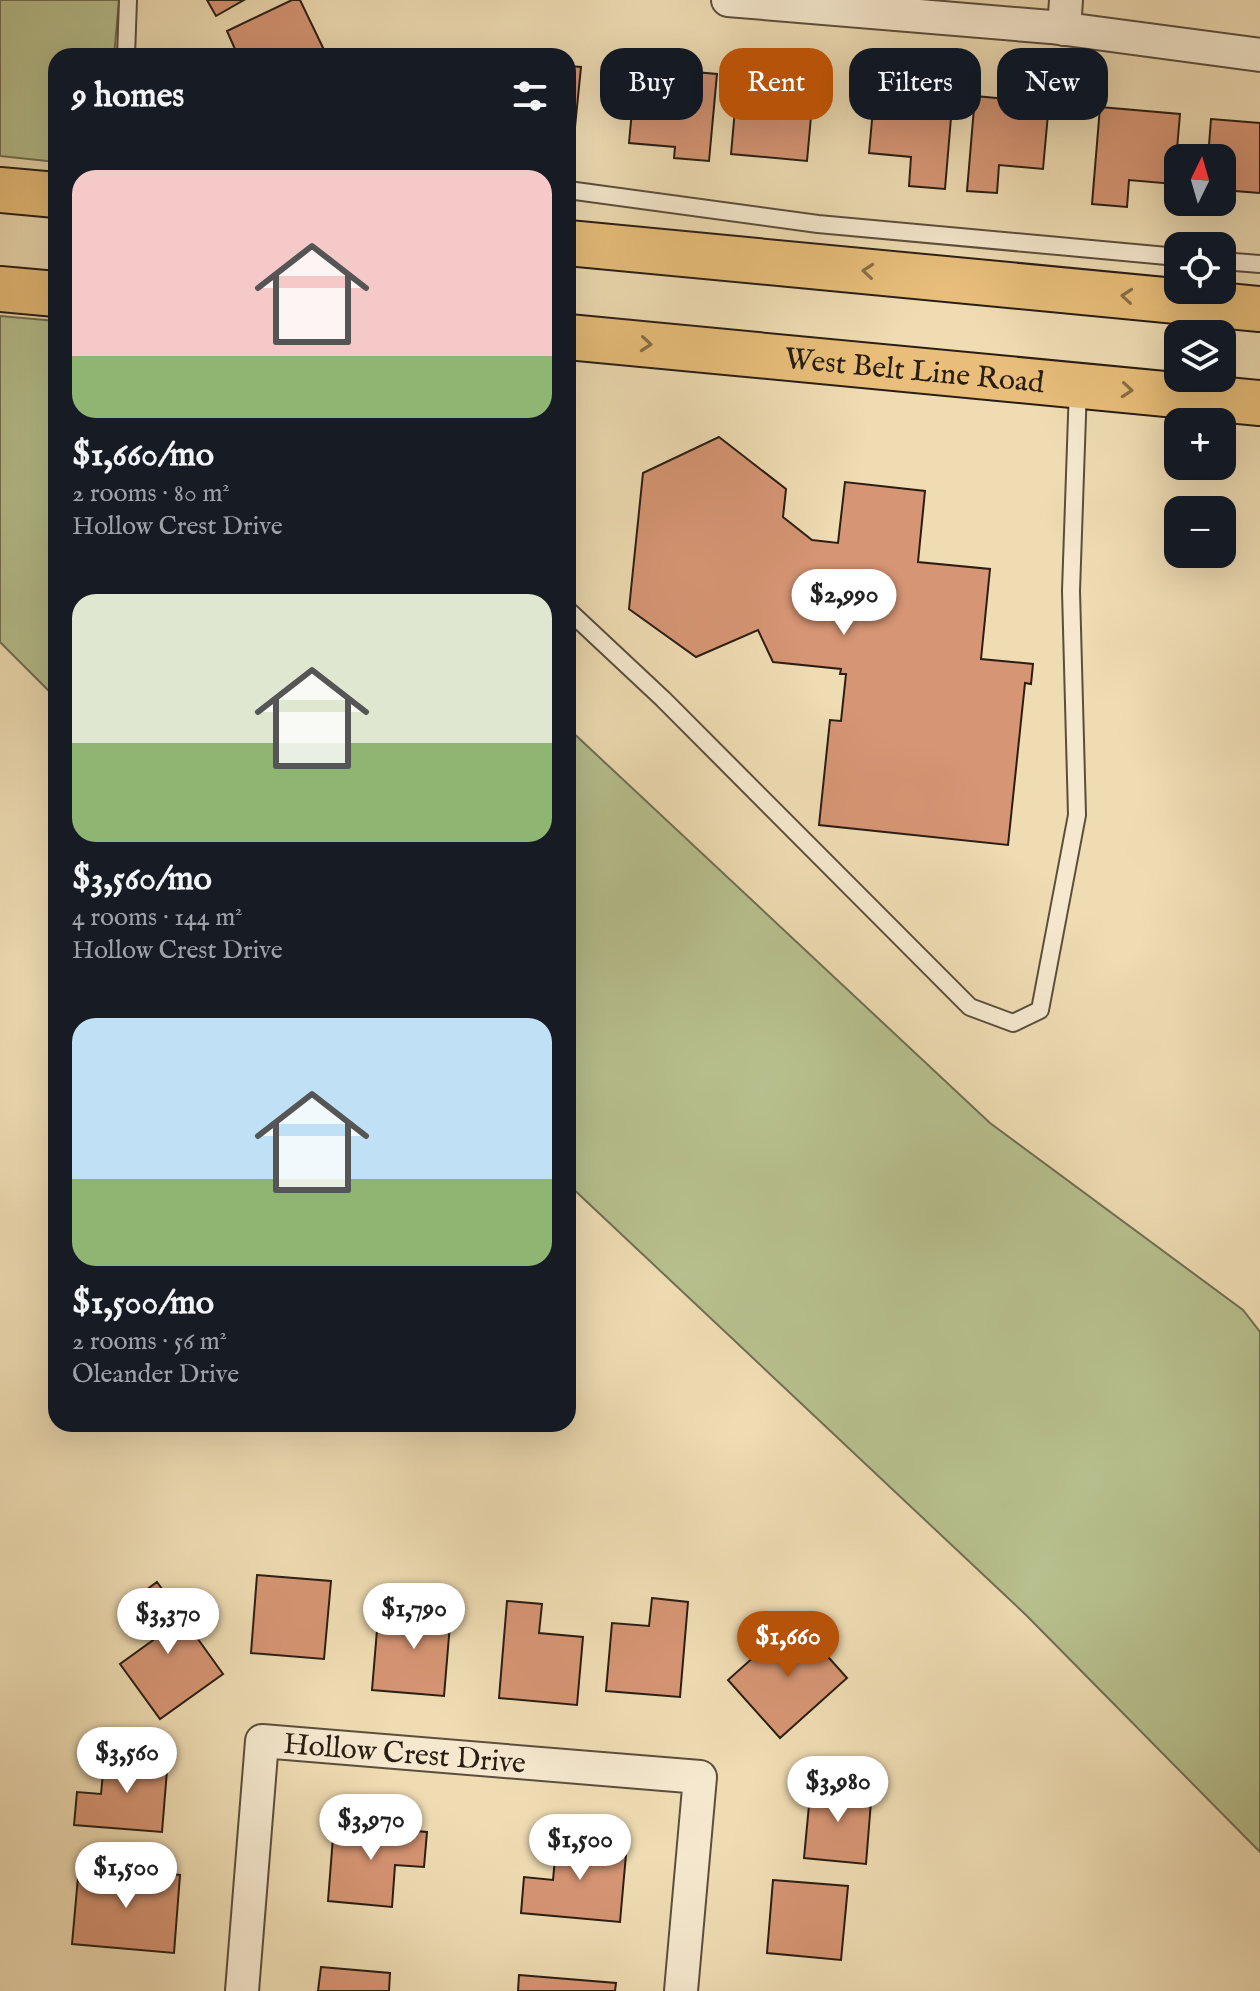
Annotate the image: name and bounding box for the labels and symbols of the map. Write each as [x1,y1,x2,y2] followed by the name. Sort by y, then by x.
[1164,144,1236,216] north arrow
[861,263,874,280] one-way arrow
[1120,288,1133,305] one-way arrow
[640,336,653,353] one-way arrow
[783,341,1047,403] street label: West Belt Line Road
[1121,382,1134,399] one-way arrow
[779,569,909,637] pin: $2,990
[349,1583,479,1651] pin: $1,790
[103,1588,233,1656] pin: $3,370
[723,1611,853,1679] pin: $1,660
[282,1726,527,1784] street label: Hollow Crest Drive
[62,1727,192,1795] pin: $3,560
[773,1756,903,1824] pin: $3,980
[306,1794,436,1862] pin: $3,970
[515,1814,645,1882] pin: $1,500
[61,1842,191,1910] pin: $1,500

